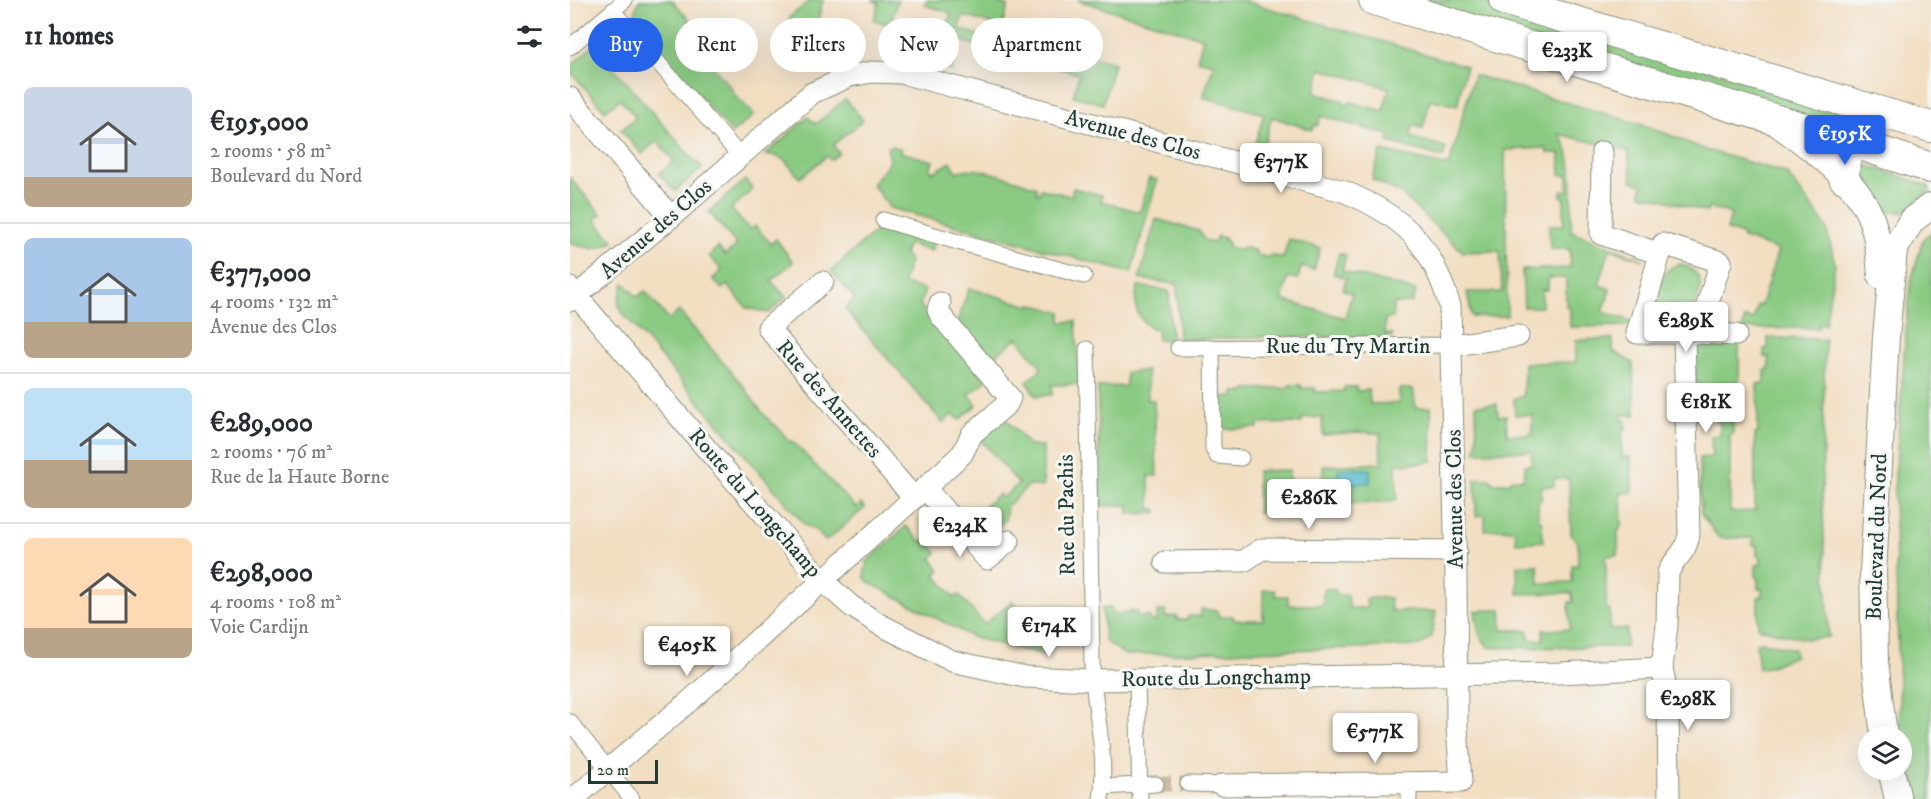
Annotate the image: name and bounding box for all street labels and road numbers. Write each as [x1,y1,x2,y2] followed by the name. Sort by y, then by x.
[1062,104,1204,166] street label: Avenue des Clos
[594,173,718,285] street label: Avenue des Clos
[1266,333,1431,360] street label: Rue du Try Martin
[770,334,888,464] street label: Rue des Annettes
[683,423,827,583] street label: Route du Longchamp
[1440,429,1470,569] street label: Avenue des Clos
[1861,453,1893,621] street label: Boulevard du Nord
[1052,454,1082,576] street label: Rue du Pachis
[1121,663,1311,693] street label: Route du Longchamp

